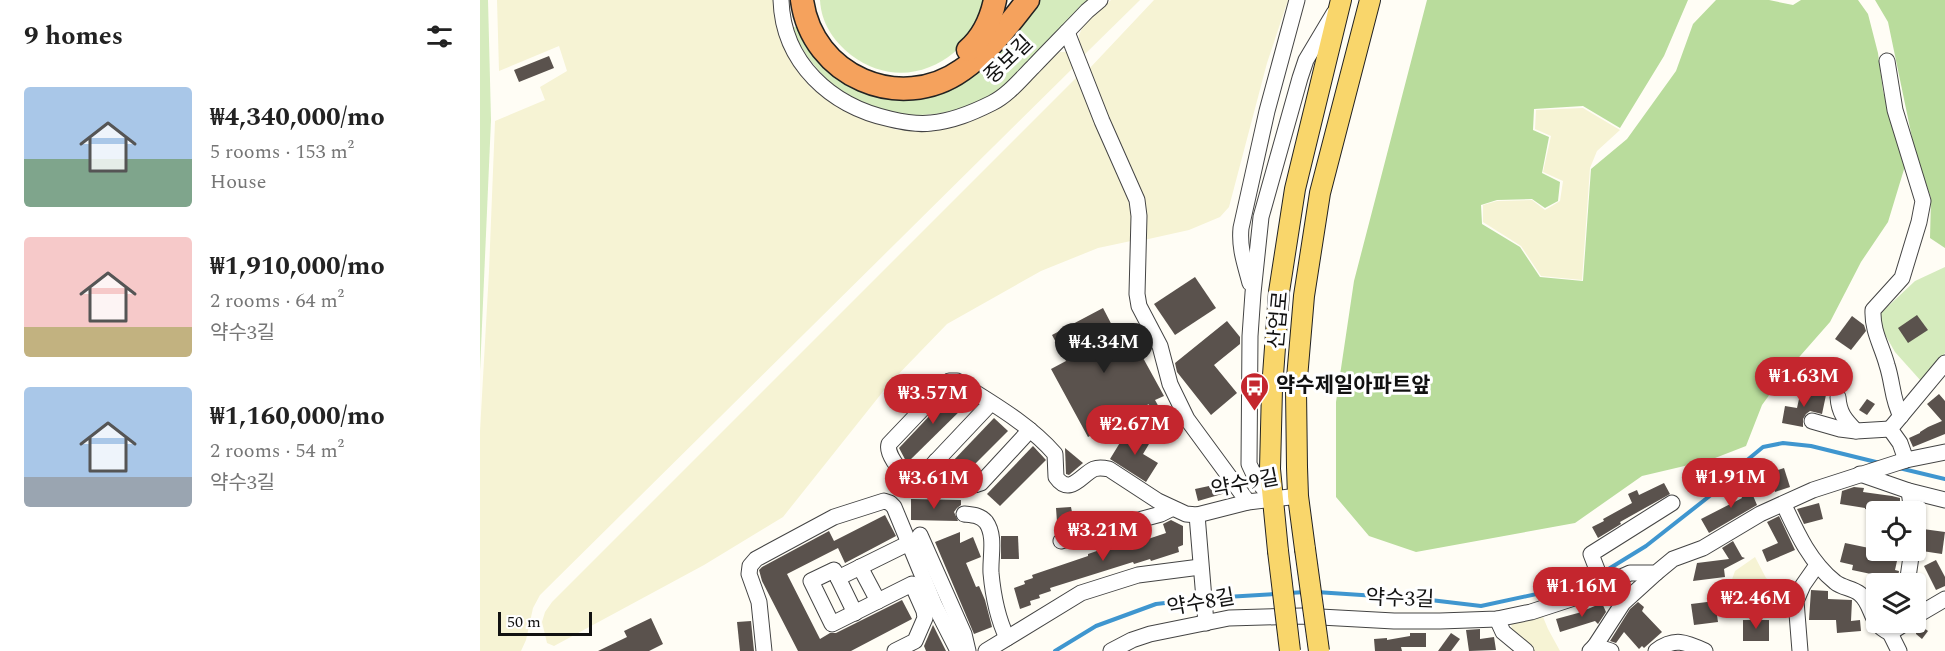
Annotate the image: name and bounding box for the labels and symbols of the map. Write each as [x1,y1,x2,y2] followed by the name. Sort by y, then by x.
[977,28,1041,92] street label: 중보길
[1261,290,1297,350] street label: 산업로
[1055,323,1153,374] pin: ₩4.34M
[1755,357,1853,408] pin: ₩1.63M
[1239,370,1271,412] bus stop icon: 약수제일아파트앞
[1276,370,1431,402] place label: 약수제일아파트앞
[884,374,982,425] pin: ₩3.57M
[1086,405,1184,456] pin: ₩2.67M
[1682,458,1780,509] pin: ₩1.91M
[885,459,983,510] pin: ₩3.61M
[1208,462,1282,506] street label: 약수9길
[1054,511,1152,562] pin: ₩3.21M
[1533,567,1631,618] pin: ₩1.16M
[1707,579,1805,630] pin: ₩2.46M
[1165,581,1237,625] street label: 약수8길
[1365,582,1435,616] street label: 약수3길
[498,609,592,636] scale bar

